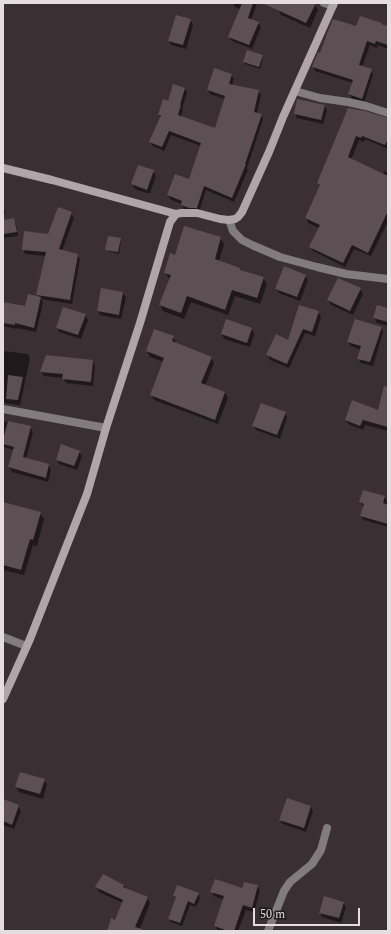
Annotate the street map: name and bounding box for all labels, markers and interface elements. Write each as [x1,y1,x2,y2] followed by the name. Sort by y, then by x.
[255,900,362,926] scale bar
[260,905,285,924] text: 50 m

